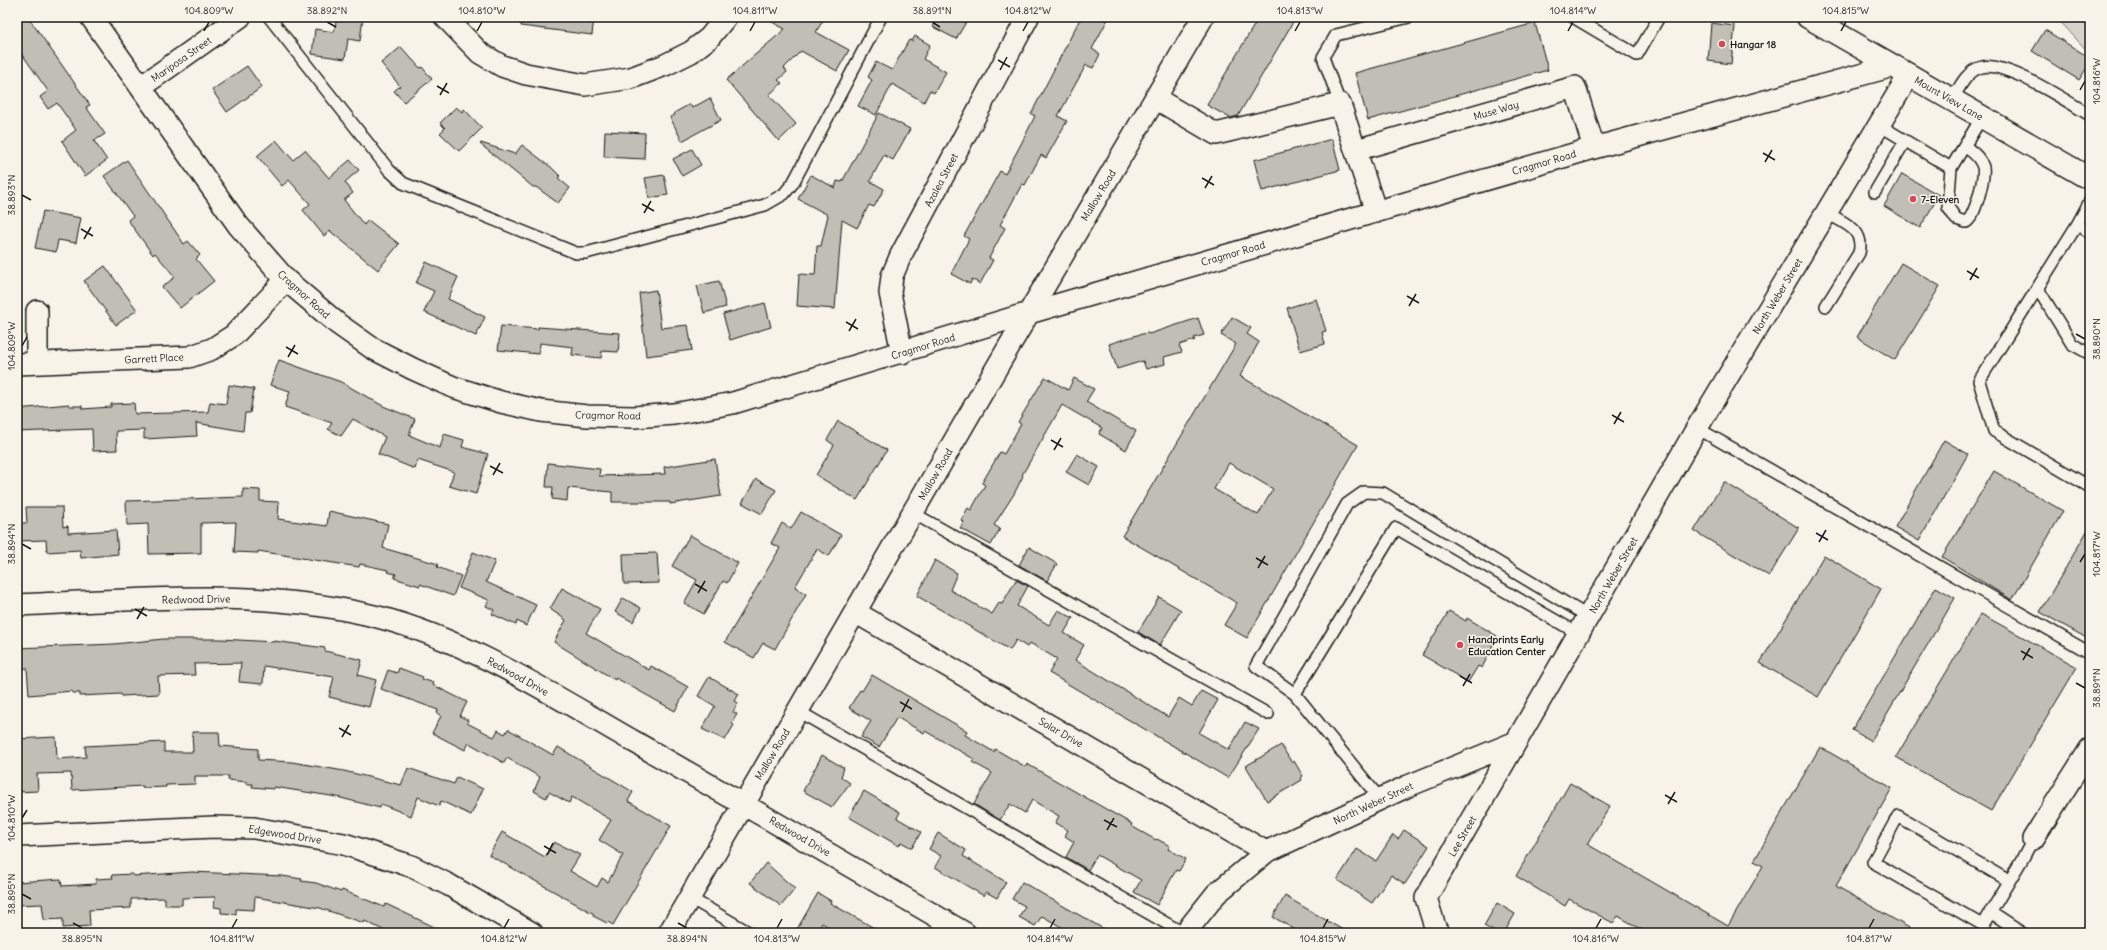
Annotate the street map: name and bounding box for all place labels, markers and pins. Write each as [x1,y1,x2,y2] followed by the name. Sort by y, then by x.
[1730,38,1776,51] place label: Hangar 18
[1717,39,1727,49] marker: Hangar 18
[1921,193,1960,206] place label: 7-Eleven
[1908,194,1918,204] marker: 7-Eleven
[1468,633,1547,658] place label: Handprints Early Education Center
[1455,640,1465,650] marker: Handprints Early Education Center

